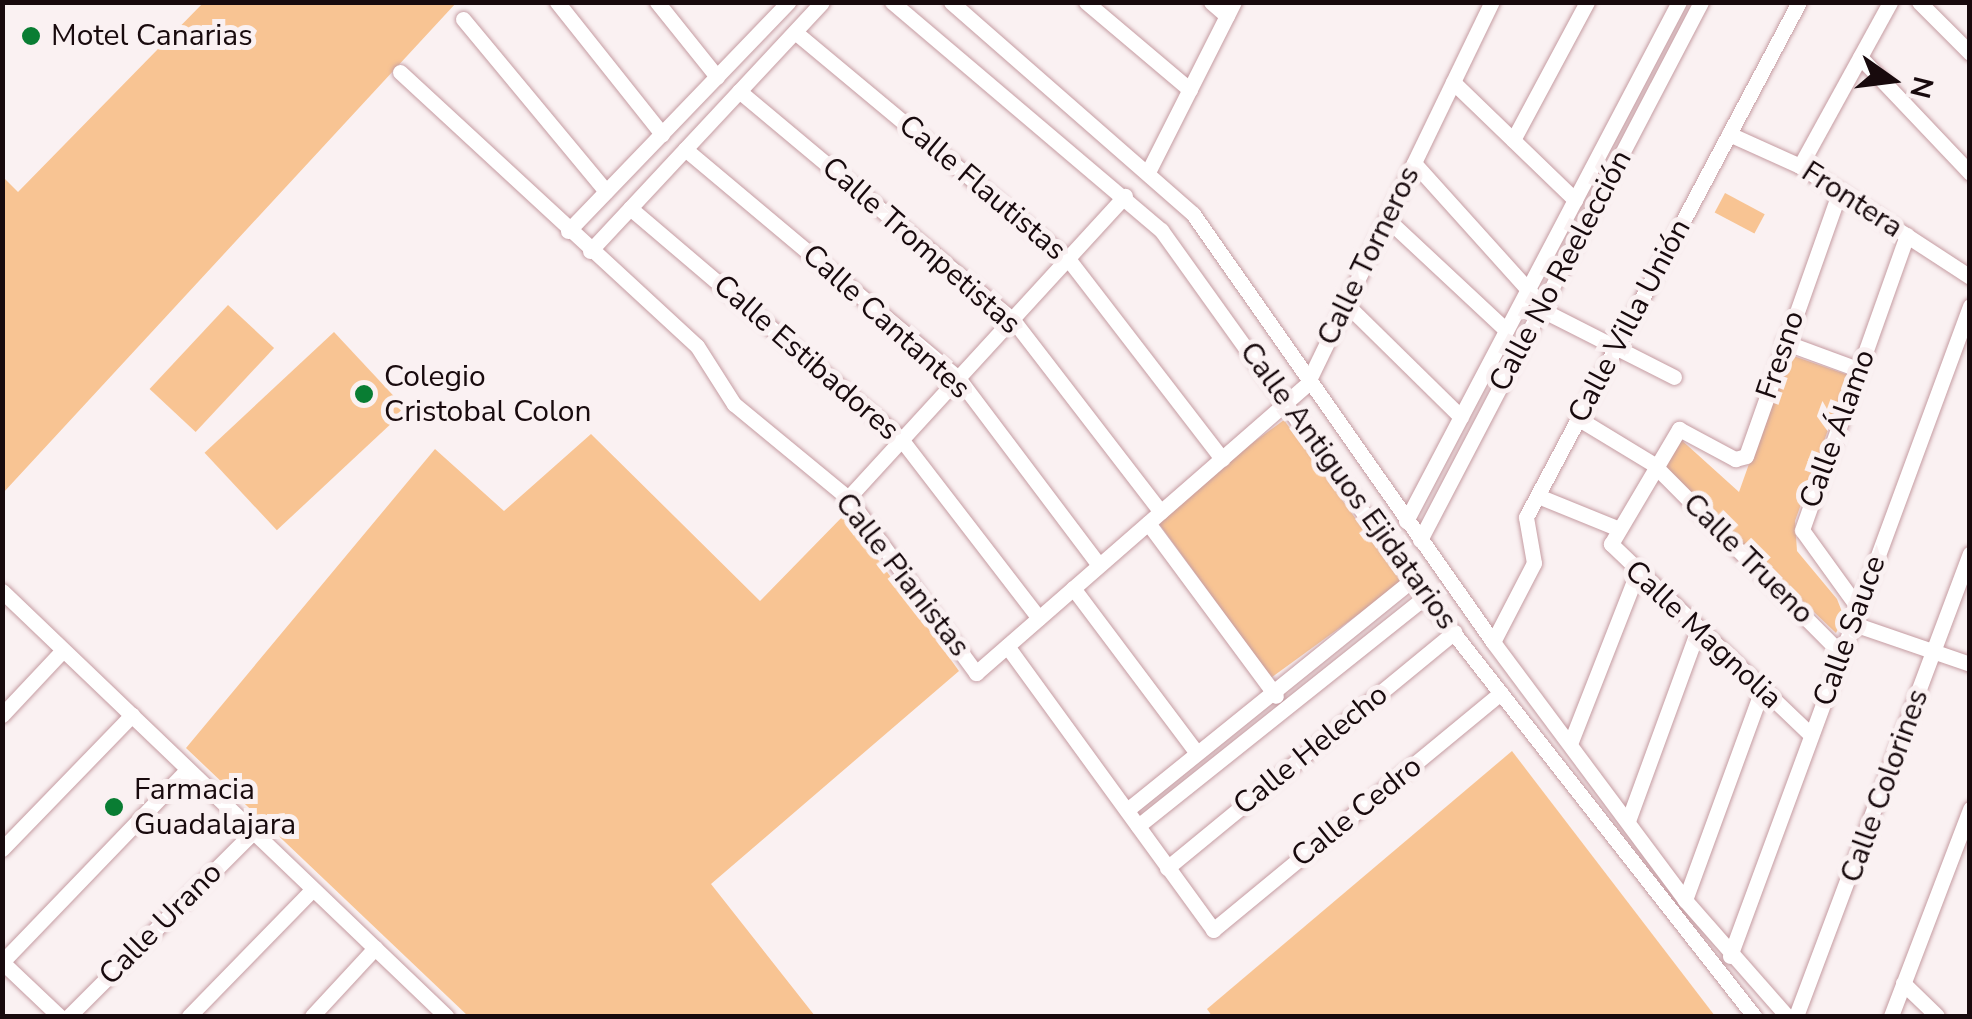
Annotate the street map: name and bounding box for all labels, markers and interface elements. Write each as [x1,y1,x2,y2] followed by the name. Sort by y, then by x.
[51,18,253,54] place label: Motel Canarias
[20,25,42,47] marker: Motel Canarias
[1842,30,1942,130] north arrow
[1900,72,1942,102] text: N
[891,108,1073,268] street label: Calle Flautistas
[1482,144,1640,398] street label: Calle No Reelección
[814,150,1028,342] street label: Calle Trompetistas
[1795,154,1909,246] street label: Frontera
[1310,161,1428,351] street label: Calle Torneros
[1561,213,1699,429] street label: Calle Villa Unión
[795,237,977,407] street label: Calle Cantantes
[706,268,906,448] street label: Calle Estibadores
[1749,306,1813,404] street label: Fresno
[1232,335,1464,637] street label: Calle Antiguos Ejidatarios
[1793,345,1883,513] street label: Calle Álamo
[384,359,591,430] place label: Colegio Cristobal Colon
[353,383,375,405] marker: Colegio Cristobal Colon
[827,486,977,664] street label: Calle Pianistas
[1675,486,1821,632] street label: Calle Trueno
[1806,551,1894,711] street label: Calle Sauce
[1617,553,1789,717] street label: Calle Magnolia
[1227,677,1395,823] street label: Calle Helecho
[1833,684,1937,888] street label: Calle Colorines
[1285,749,1429,875] street label: Calle Cedro
[134,772,296,842] place label: Farmacia Guadalajara
[103,796,125,818] marker: Farmacia Guadalajara
[92,855,230,993] street label: Calle Urano

